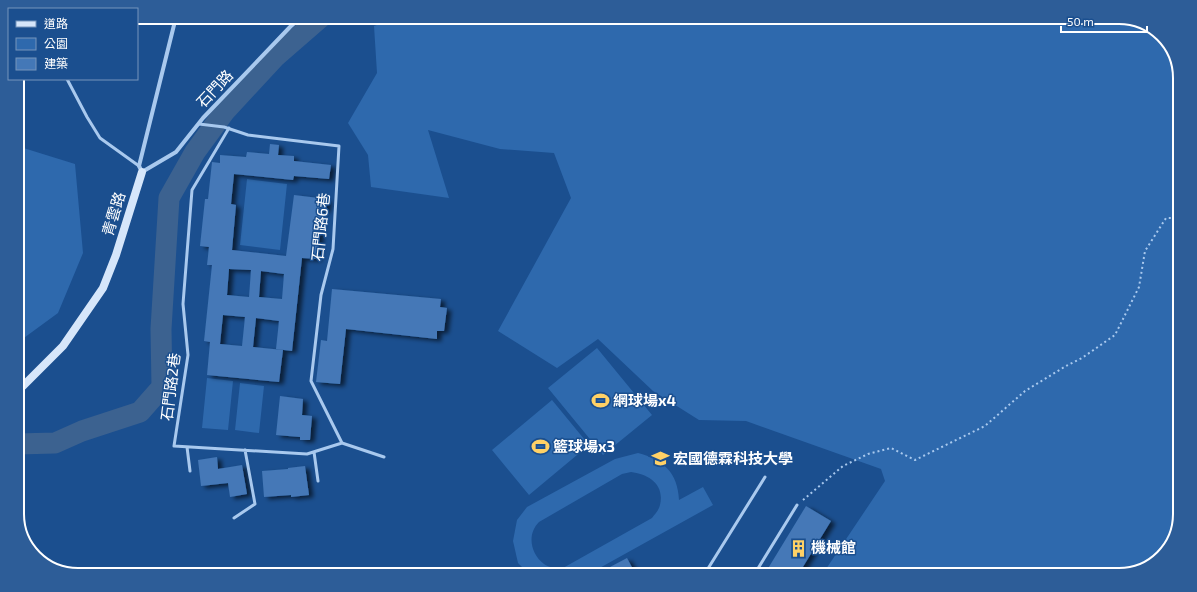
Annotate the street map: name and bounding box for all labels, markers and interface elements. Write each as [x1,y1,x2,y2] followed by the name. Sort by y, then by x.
[8,8,138,80] legend
[1061,8,1147,34] scale bar
[1067,14,1094,28] text: 50 m
[44,16,68,30] text: 道路
[44,36,68,50] text: 公園
[44,56,68,70] text: 建築
[192,66,236,111] street label: 石門路
[98,190,128,238] street label: 青雲路
[307,192,333,262] street label: 石門路6巷
[157,352,183,422] street label: 石門路2巷
[590,391,610,411] sports icon: 網球場x4
[613,391,677,409] place label: 網球場x4
[530,437,550,457] sports icon: 籃球場x3
[553,437,615,455] place label: 籃球場x3
[650,449,670,469] school or university icon: 宏國德霖科技大學
[673,449,793,467] place label: 宏國德霖科技大學
[788,538,808,558] building icon: 機械館
[811,538,856,556] place label: 機械館

